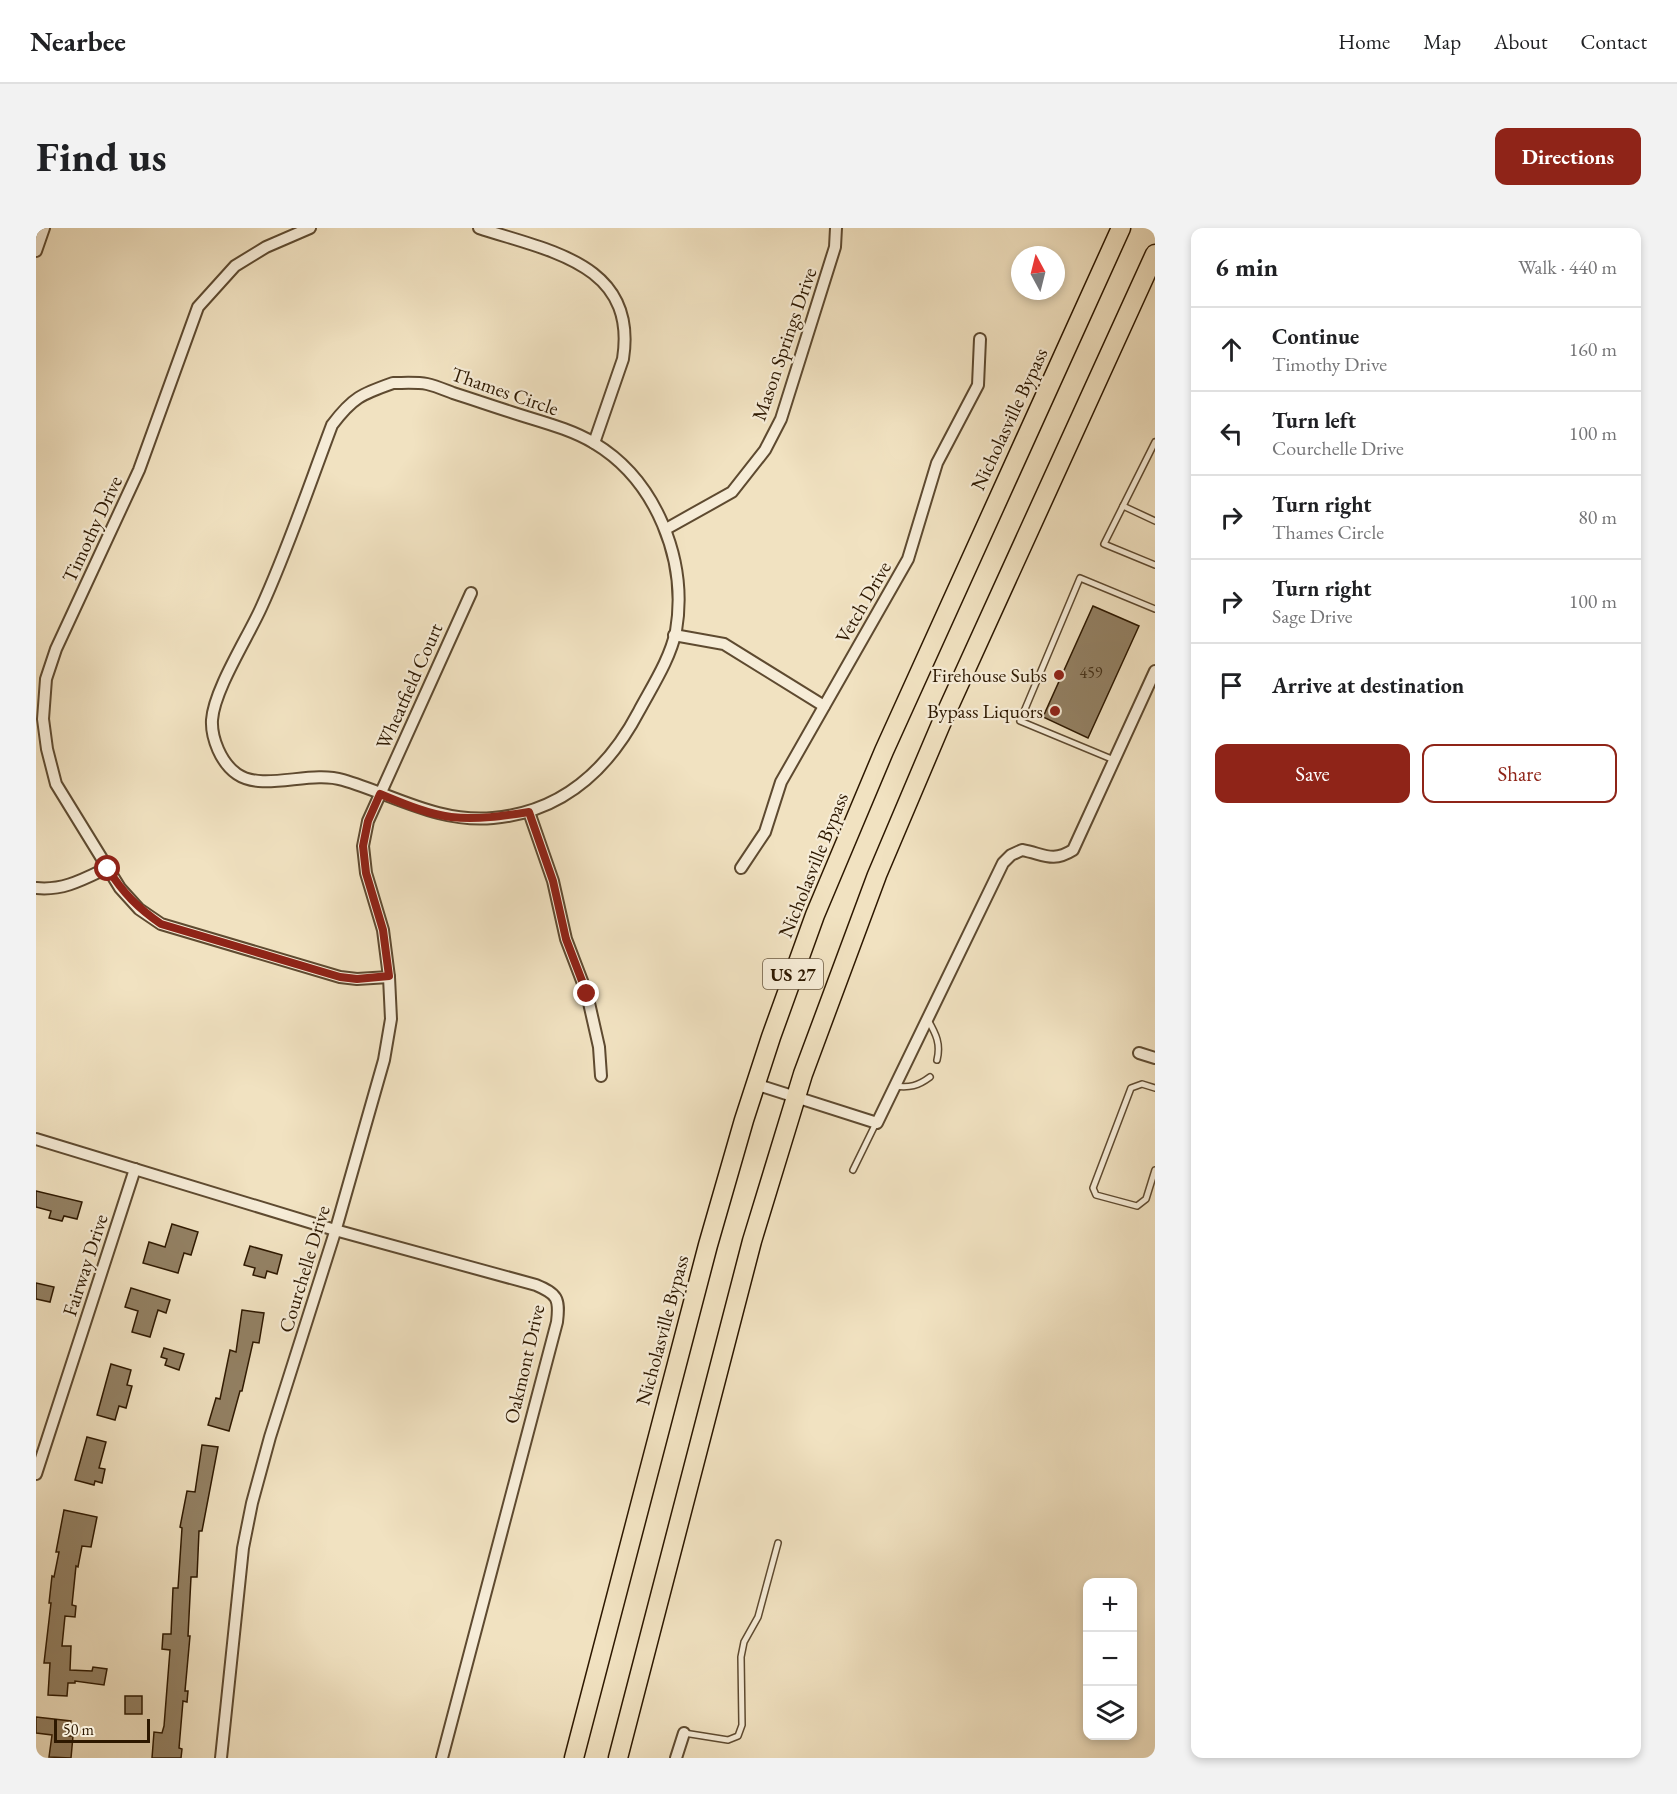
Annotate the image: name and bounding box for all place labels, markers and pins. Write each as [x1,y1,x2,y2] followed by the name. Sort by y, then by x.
[932,662,1047,688] place label: Firehouse Subs
[1052,668,1066,682] marker: Firehouse Subs
[927,698,1043,724] place label: Bypass Liquors
[1048,704,1062,718] marker: Bypass Liquors

